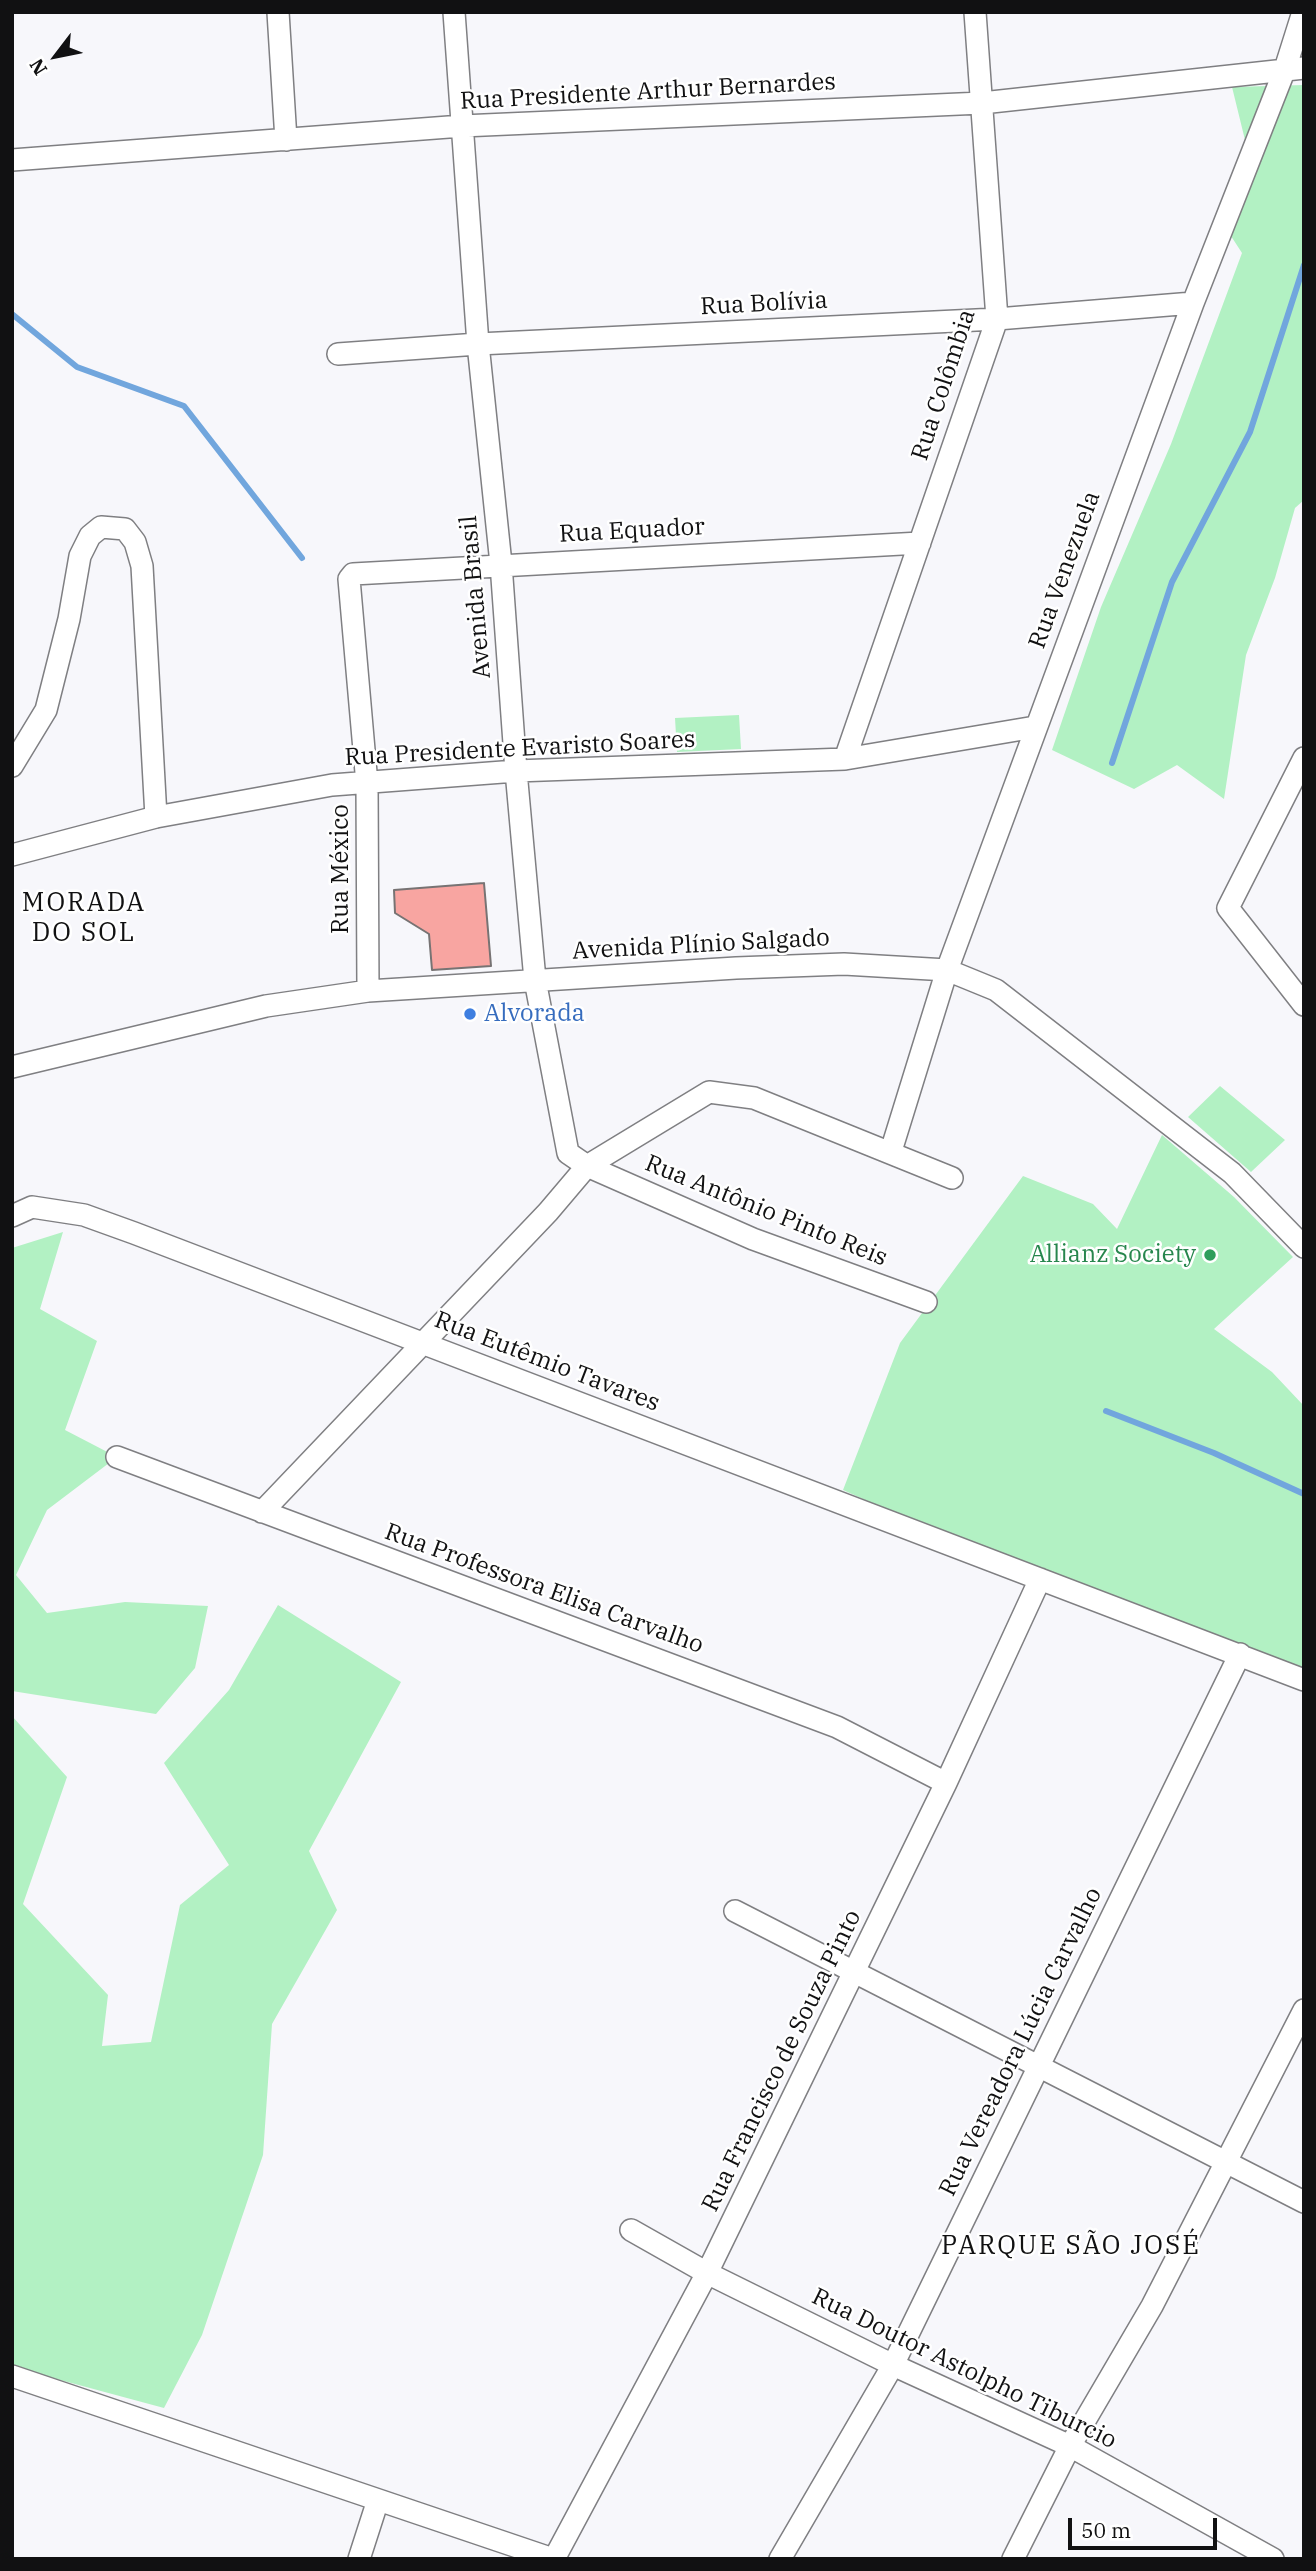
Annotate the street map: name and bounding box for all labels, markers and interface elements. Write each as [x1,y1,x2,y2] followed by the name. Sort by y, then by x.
[21,21,91,91] north arrow
[24,54,52,80] text: N
[459,68,837,116] street label: Rua Presidente Arthur Bernardes
[700,286,828,322] street label: Rua Bolívia
[906,306,982,464] street label: Rua Colômbia
[1023,487,1107,653] street label: Rua Venezuela
[558,513,706,549] street label: Rua Equador
[455,514,497,680] street label: Avenida Brasil
[344,725,696,773] street label: Rua Presidente Evaristo Soares
[327,804,355,934] street label: Rua México
[23,887,145,948] district label: MORADA DO SOL
[571,924,831,966] street label: Avenida Plínio Salgado
[484,1000,585,1028] place label: Alvorada
[462,1006,478,1022] marker: Alvorada
[641,1149,891,1273] street label: Rua Antônio Pinto Reis
[1030,1241,1196,1269] place label: Allianz Society
[1202,1247,1218,1263] marker: Allianz Society
[430,1306,664,1418] street label: Rua Eutêmio Tavares
[381,1518,707,1660] street label: Rua Professora Elisa Carvalho
[934,1883,1108,2201] street label: Rua Vereadora Lúcia Carvalho
[696,1905,868,2217] street label: Rua Francisco de Souza Pinto
[943,2230,1199,2262] district label: PARQUE SÃO JOSÉ
[807,2282,1121,2456] street label: Rua Doutor Astolpho Tiburcio
[1071,2504,1220,2548] scale bar
[1081,2516,1131,2544] text: 50 m

